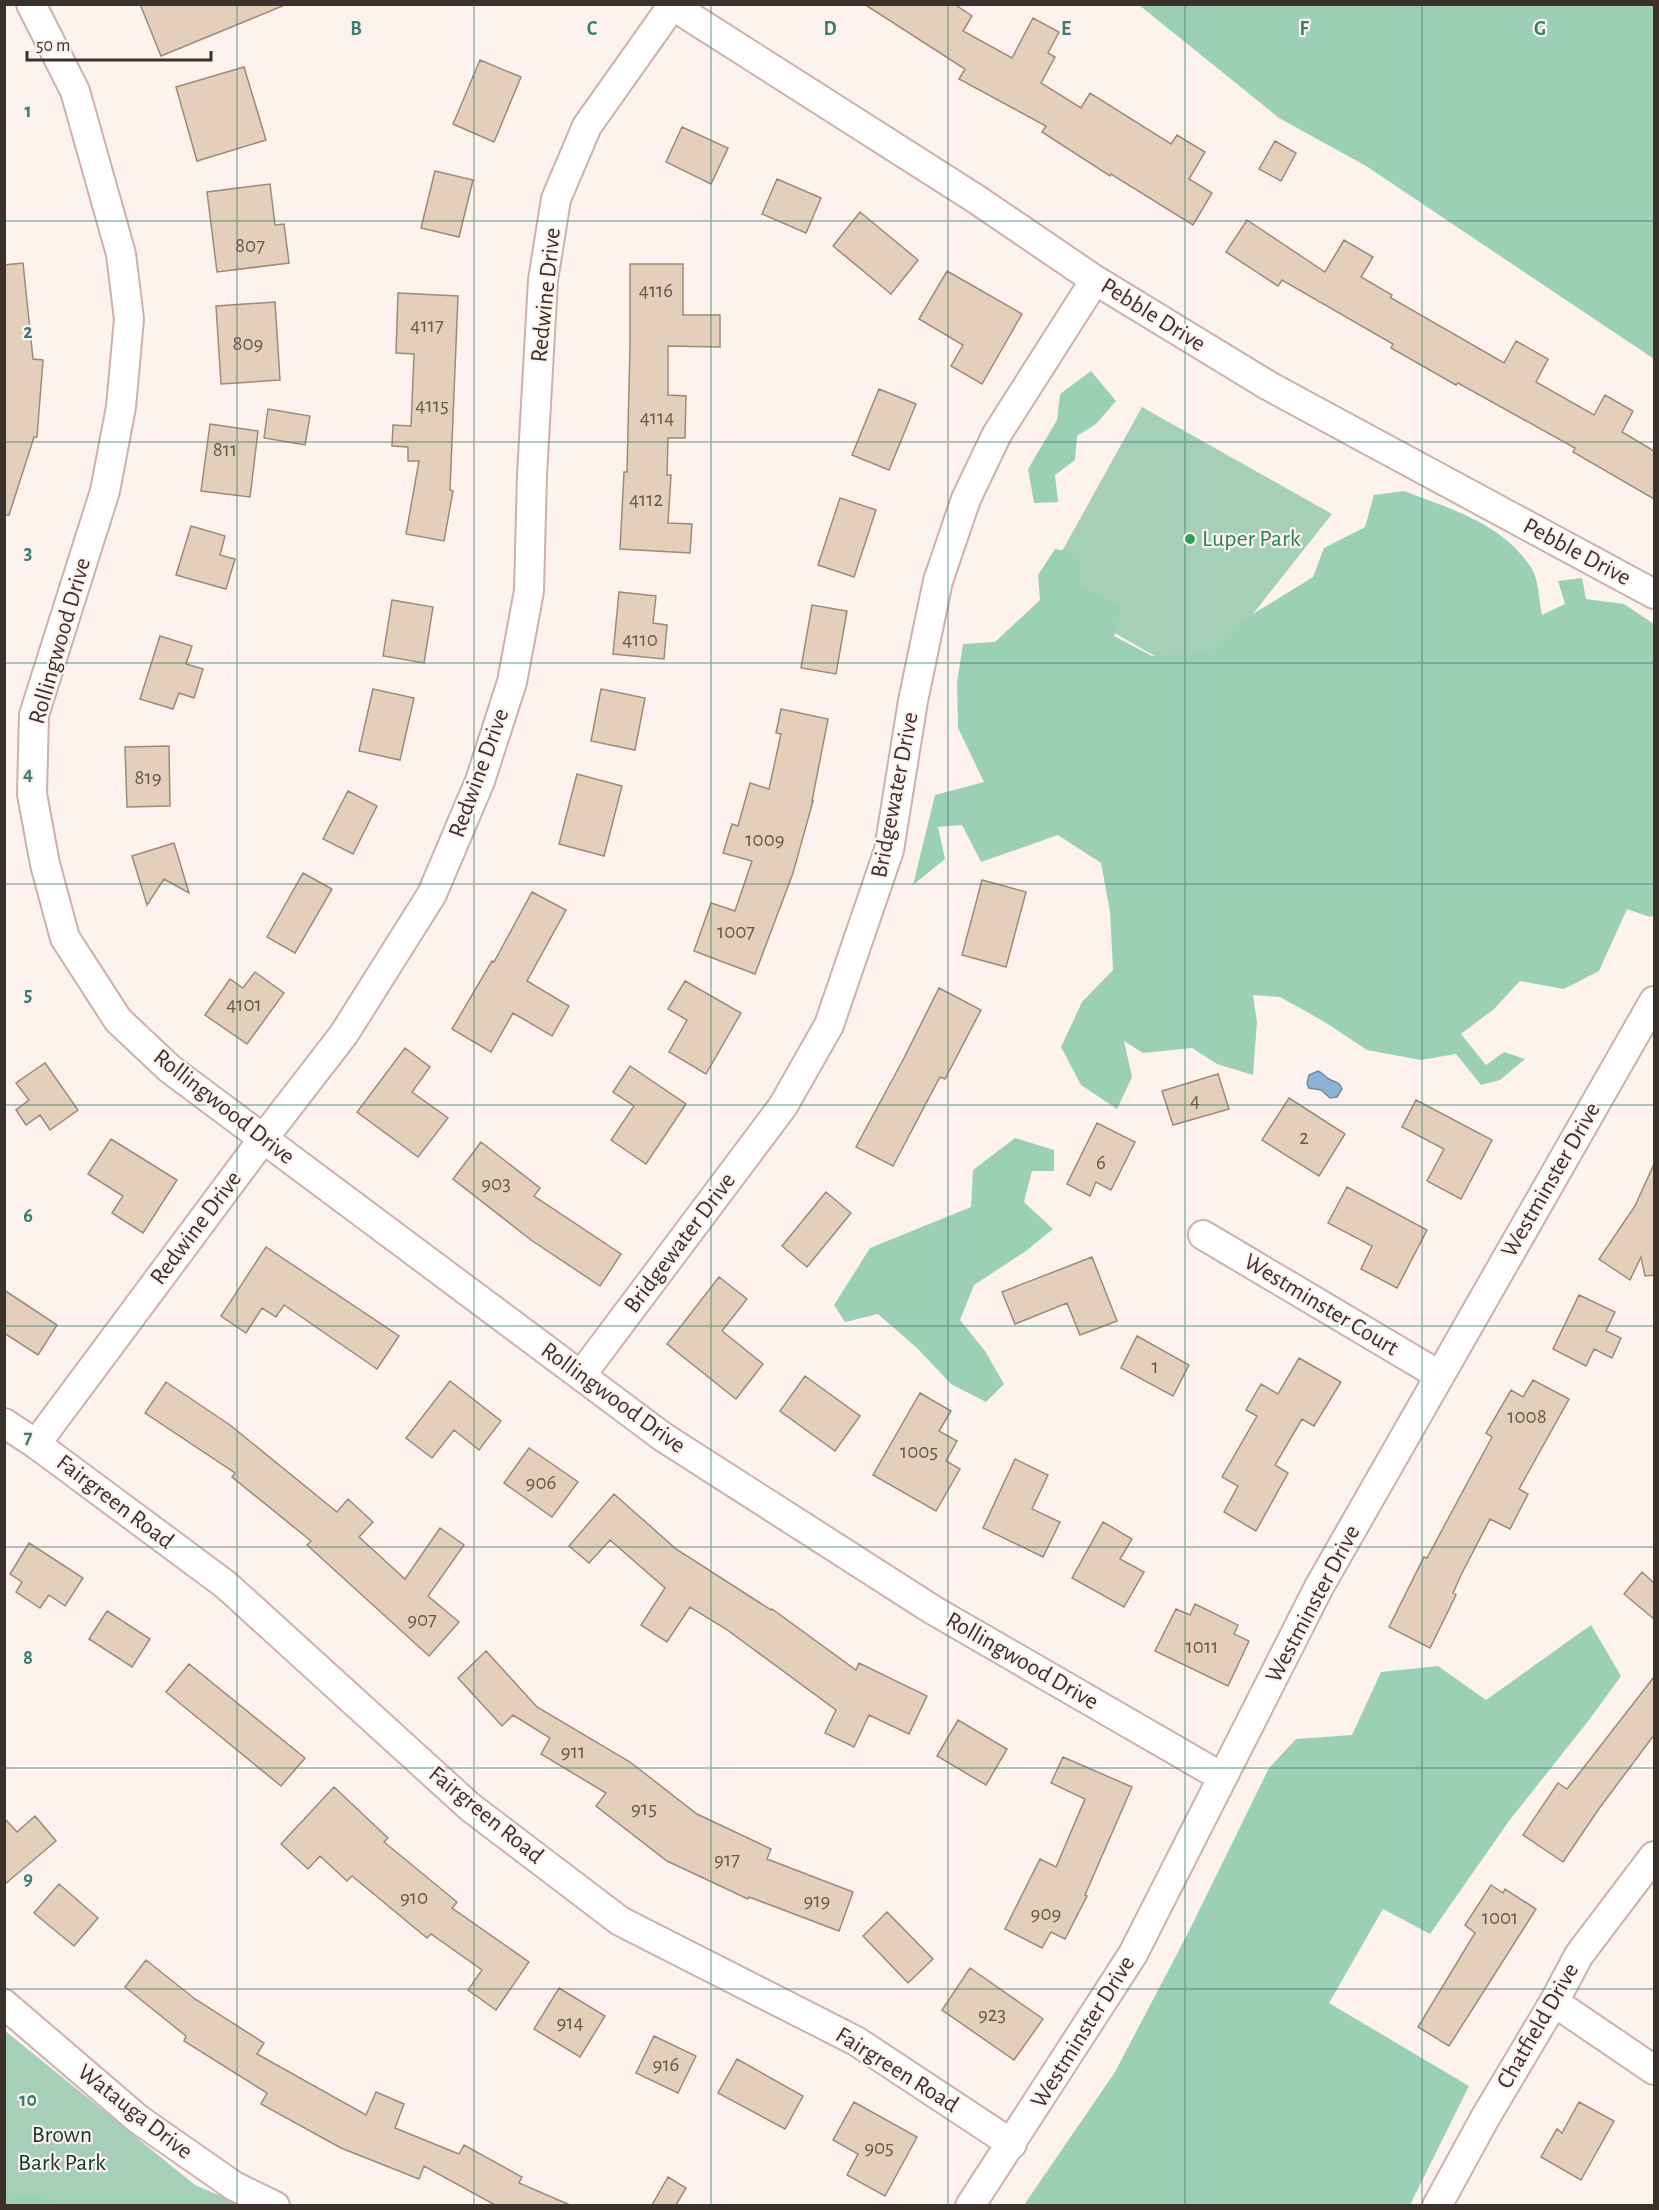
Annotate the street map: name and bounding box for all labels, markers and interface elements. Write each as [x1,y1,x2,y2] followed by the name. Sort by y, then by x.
[350,19,362,39] text: B
[587,19,598,39] text: C
[823,19,837,39] text: D
[1061,19,1071,39] text: E
[1299,19,1309,39] text: F
[1534,19,1546,39] text: G
[27,24,212,62] scale bar
[36,37,70,55] text: 50 m
[24,101,32,121] text: 1
[527,226,565,364] street label: Redwine Drive
[235,235,265,256] house number: 807
[1097,274,1209,356] street label: Pebble Drive
[639,280,673,301] house number: 4116
[410,315,444,336] house number: 4117
[23,322,33,342] text: 2
[233,333,263,354] house number: 809
[415,395,449,416] house number: 4115
[640,407,674,428] house number: 4114
[213,439,237,460] house number: 811
[629,489,663,510] house number: 4112
[1519,514,1635,590] street label: Pebble Drive
[1202,527,1301,551] place label: Luper Park
[1183,532,1197,546] marker: Luper Park
[24,543,32,563] text: 3
[25,555,95,727] street label: Rollingwood Drive
[622,629,658,650] house number: 4110
[445,705,513,841] street label: Redwine Drive
[867,710,923,880] street label: Bridgewater Drive
[23,764,33,784] text: 4
[134,767,162,788] house number: 819
[745,829,785,850] house number: 1009
[717,921,755,942] house number: 1007
[24,985,32,1005] text: 5
[226,994,262,1015] house number: 4101
[149,1045,299,1169] street label: Rollingwood Drive
[1190,1090,1200,1111] house number: 4
[1497,1099,1605,1261] street label: Westminster Drive
[1299,1127,1309,1148] house number: 2
[1096,1152,1106,1173] house number: 6
[146,1167,246,1289] street label: Redwine Drive
[620,1169,740,1317] street label: Bridgewater Drive
[481,1173,511,1194] house number: 903
[23,1206,33,1226] text: 6
[1240,1250,1403,1361] street label: Westminster Court
[536,1338,690,1458] street label: Rollingwood Drive
[1151,1356,1159,1377] house number: 1
[1507,1406,1547,1427] house number: 1008
[24,1427,33,1447] text: 7
[900,1441,938,1462] house number: 1005
[52,1450,178,1554] street label: Fairgreen Road
[526,1472,556,1493] house number: 906
[1261,1521,1365,1687] street label: Westminster Drive
[942,1608,1102,1714] street label: Rollingwood Drive
[407,1609,437,1630] house number: 907
[1186,1636,1218,1657] house number: 1011
[23,1648,33,1668] text: 8
[561,1741,585,1762] house number: 911
[424,1762,548,1868] street label: Fairgreen Road
[631,1798,657,1819] house number: 915
[714,1849,740,1870] house number: 917
[23,1869,33,1889] text: 9
[400,1887,428,1908] house number: 910
[804,1890,830,1911] house number: 919
[1031,1903,1061,1924] house number: 909
[1482,1907,1518,1928] house number: 1001
[1027,1952,1139,2112] street label: Westminster Drive
[1493,1959,1583,2093] street label: Chatfield Drive
[978,2004,1006,2025] house number: 923
[556,2012,584,2033] house number: 914
[831,2023,963,2117] street label: Fairgreen Road
[653,2054,679,2075] house number: 916
[73,2060,197,2164] street label: Watauga Drive
[19,2090,37,2110] text: 10
[18,2123,106,2175] park label: Brown Bark Park
[864,2137,894,2158] house number: 905

